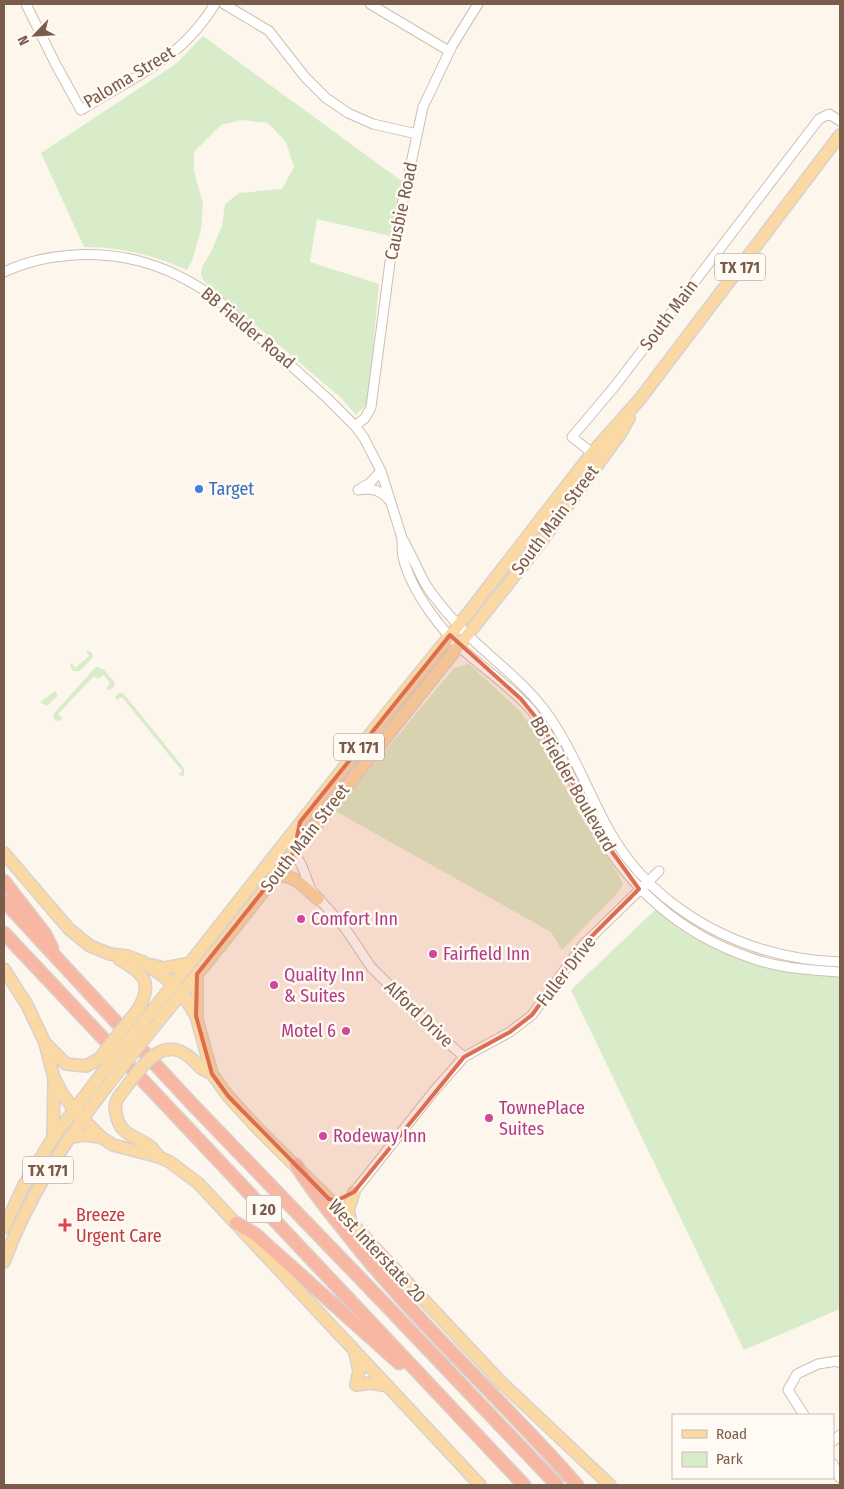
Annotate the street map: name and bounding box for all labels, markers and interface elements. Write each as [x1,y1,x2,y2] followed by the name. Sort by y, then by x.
[10,10,60,60] north arrow
[14,33,33,48] text: N
[79,41,179,113] street label: Paloma Street
[380,160,422,262] street label: Causbie Road
[715,253,765,280] road number: TX 171
[635,275,703,355] street label: South Main
[197,282,299,374] street label: BB Fielder Road
[507,461,603,579] street label: South Main Street
[209,478,254,500] place label: Target
[193,483,205,495] marker: Target
[525,712,621,856] street label: BB Fielder Boulevard
[334,734,384,760] road number: TX 171
[256,779,354,897] street label: South Main Street
[311,908,398,930] place label: Comfort Inn
[295,913,307,925] marker: Comfort Inn
[532,931,600,1011] street label: Fuller Drive
[443,943,530,965] place label: Fairfield Inn
[427,948,439,960] marker: Fairfield Inn
[284,964,364,1007] place label: Quality Inn & Suites
[380,976,458,1052] street label: Alford Drive
[268,979,280,991] marker: Quality Inn & Suites
[281,1020,336,1042] place label: Motel 6
[340,1025,352,1037] marker: Motel 6
[499,1097,585,1140] place label: TownePlace Suites
[483,1112,495,1124] marker: TownePlace Suites
[333,1125,427,1147] place label: Rodeway Inn
[317,1130,329,1142] marker: Rodeway Inn
[23,1156,73,1184] road number: TX 171
[324,1195,430,1307] street label: West Interstate 20
[246,1196,282,1222] road number: I 20
[76,1204,162,1247] place label: Breeze Urgent Care
[58,1218,72,1232] marker: Breeze Urgent Care
[672,1414,834,1479] legend
[716,1425,747,1443] text: Road
[716,1450,743,1468] text: Park

